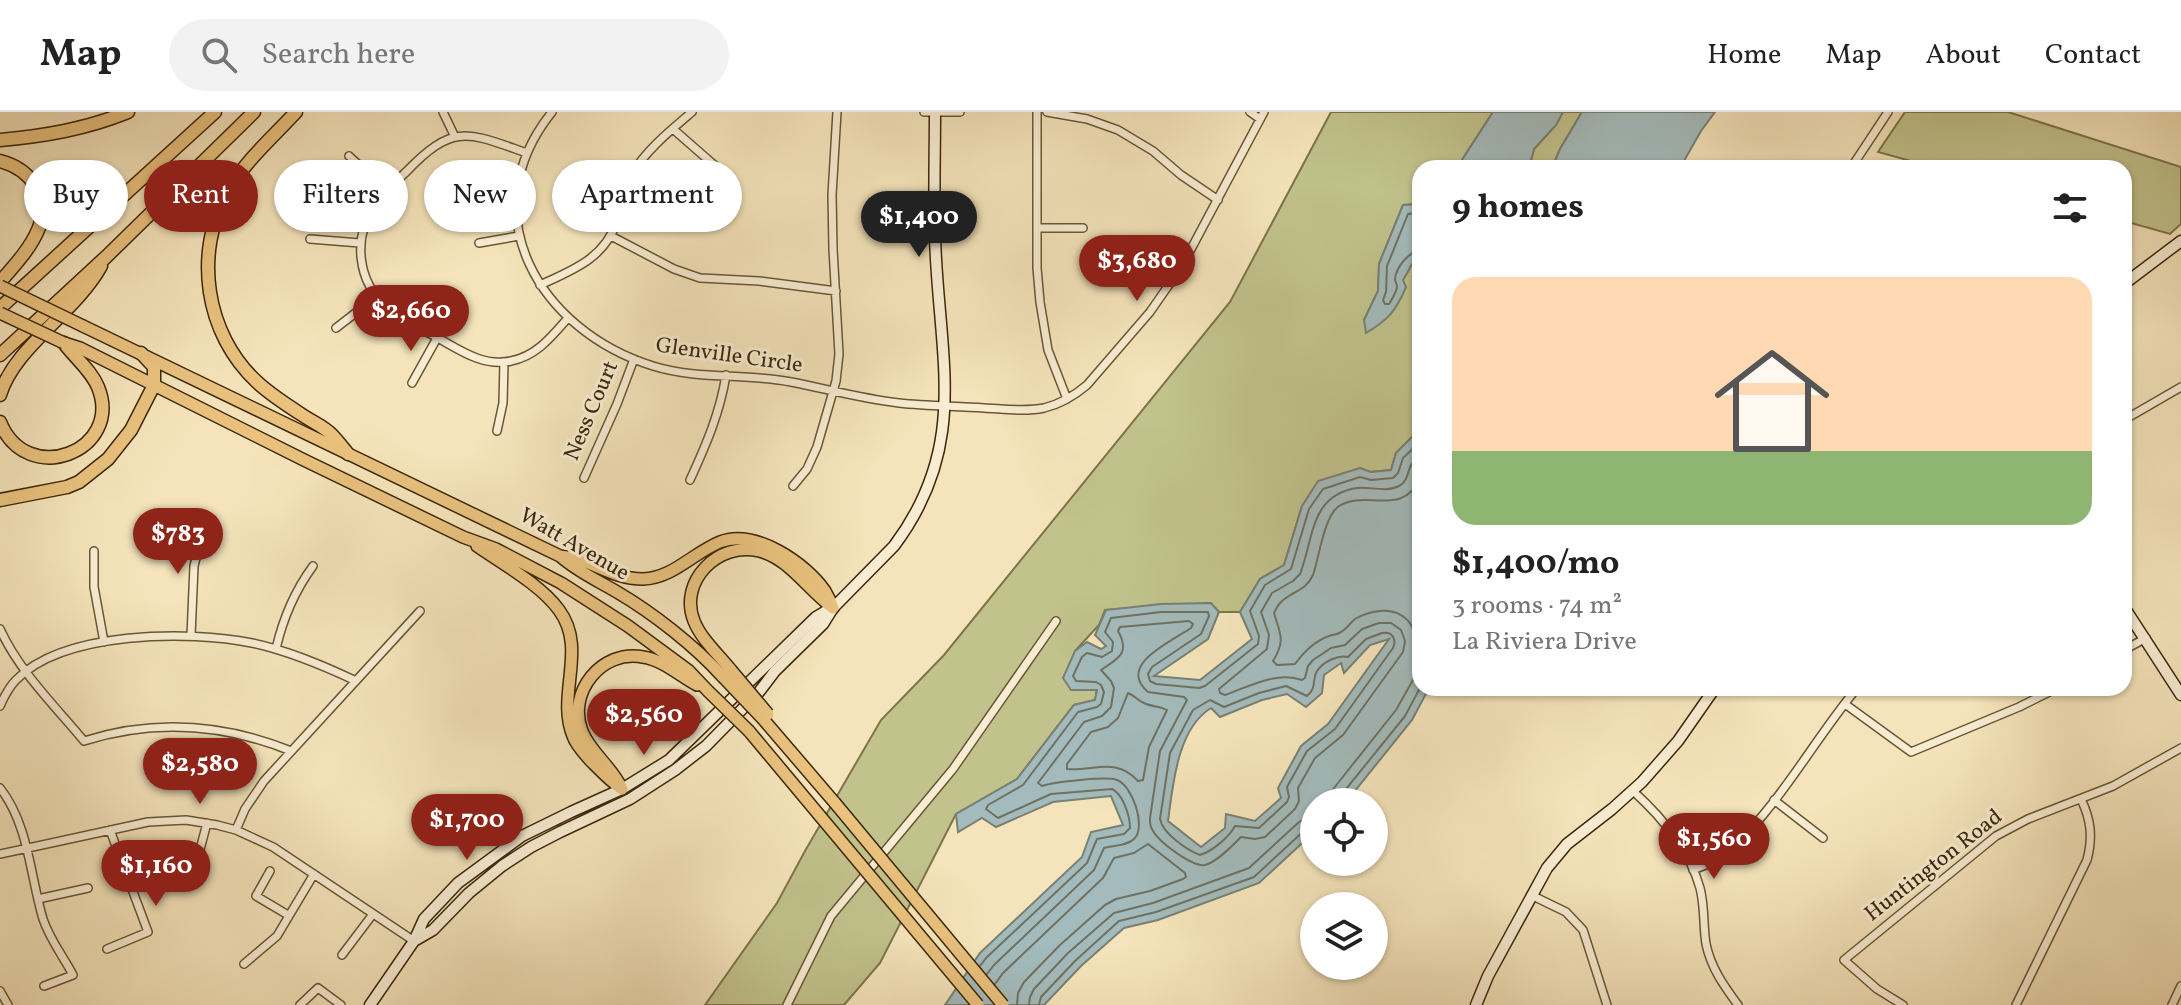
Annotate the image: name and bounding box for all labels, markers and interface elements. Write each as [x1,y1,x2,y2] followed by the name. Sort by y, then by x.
[169,19,729,91] search box
[40,29,121,82] text: Map
[197,33,241,77] icon: search
[261,34,415,76] text: Search here
[1707,36,1781,75] text: Home
[1825,36,1881,75] text: Map
[1925,36,2001,75] text: About
[2045,36,2141,75] text: Contact
[24,160,128,232] chip: Buy
[144,160,258,232] chip: Rent
[274,160,408,232] chip: Filters
[424,160,536,232] chip: New
[552,160,742,232] chip: Apartment
[1452,185,1584,232] text: 9 homes
[2048,186,2092,230] icon: filters
[854,191,984,259] pin: $1,400
[879,199,959,235] text: $1,400
[1072,235,1202,303] pin: $3,680
[1097,243,1177,279] text: $3,680
[346,285,476,353] pin: $2,660
[371,293,451,329] text: $2,660
[1700,329,1844,473] icon: home
[654,330,804,382] street label: Glenville Circle
[557,356,627,466] street label: Ness Court
[513,501,635,589] street label: Watt Avenue
[131,508,225,576] pin: $783
[151,516,205,552] text: $783
[1452,541,1619,588] text: $1,400/mo
[1452,588,1622,624] text: 3 rooms · 74 m²
[1452,624,1637,660] text: La Riviera Drive
[579,689,709,757] pin: $2,560
[605,697,683,733] text: $2,560
[135,738,265,806] pin: $2,580
[161,746,239,782] text: $2,580
[1300,788,1388,980] map controls
[1300,788,1388,876] button: locate
[402,794,532,862] pin: $1,700
[429,802,505,838] text: $1,700
[1859,802,2009,930] street label: Huntington Road
[1649,813,1779,881] pin: $1,560
[1676,821,1752,857] text: $1,560
[91,840,221,908] pin: $1,160
[119,848,193,884] text: $1,160
[1300,892,1388,980] button: layers

